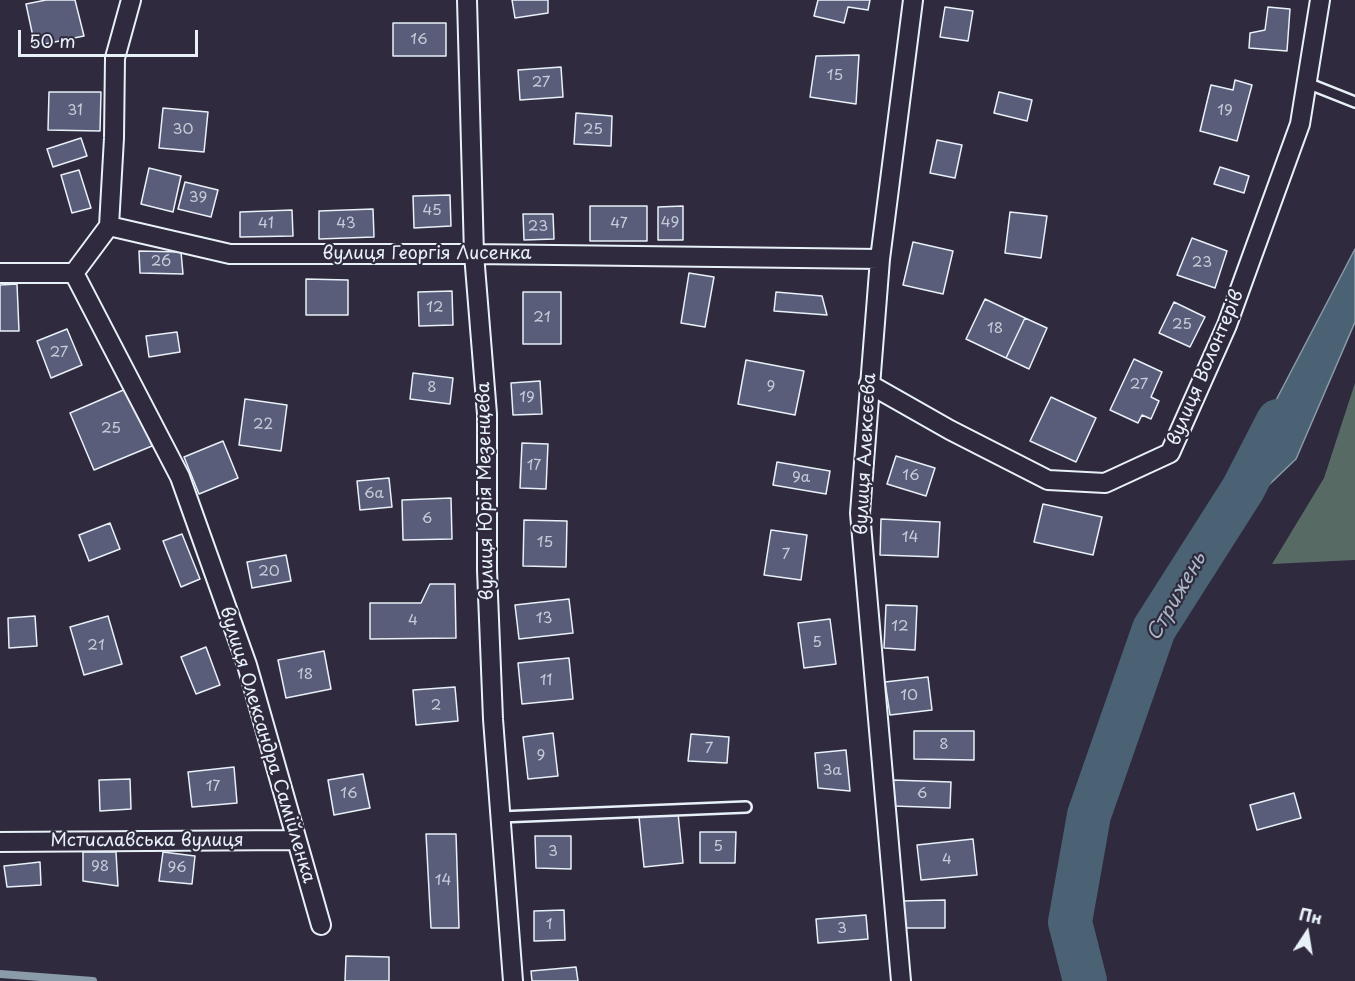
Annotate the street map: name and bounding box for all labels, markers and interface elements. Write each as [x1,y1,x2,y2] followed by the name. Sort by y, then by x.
[21,18,201,56] scale bar
[29,27,76,54] text: 50 m
[410,31,428,49] house number: 16
[827,67,843,85] house number: 15
[532,74,550,92] house number: 27
[67,102,83,120] house number: 31
[1217,102,1233,120] house number: 19
[173,121,193,139] house number: 30
[583,121,603,139] house number: 25
[189,189,207,207] house number: 39
[422,202,442,220] house number: 45
[661,214,679,232] house number: 49
[258,215,274,233] house number: 41
[336,215,356,233] house number: 43
[610,215,628,233] house number: 47
[528,218,548,236] house number: 23
[322,243,532,265] street label: вулиця Георгія Лисенка
[151,253,171,271] house number: 26
[1192,254,1212,272] house number: 23
[1163,287,1249,449] street label: вулиця Волонтерів
[426,299,444,317] house number: 12
[533,309,551,327] house number: 21
[1172,316,1192,334] house number: 25
[987,320,1003,338] house number: 18
[50,344,68,362] house number: 27
[851,373,881,535] street label: вулиця Алексєєва
[1130,376,1148,394] house number: 27
[767,378,775,396] house number: 9
[427,379,437,397] house number: 8
[473,382,499,600] street label: вулиця Юрія Мезенцева
[519,389,535,407] house number: 19
[253,416,273,434] house number: 22
[101,420,121,438] house number: 25
[527,457,541,475] house number: 17
[902,467,920,485] house number: 16
[792,469,810,487] house number: 9а
[364,485,384,503] house number: 6а
[422,510,432,528] house number: 6
[902,529,918,547] house number: 14
[537,534,553,552] house number: 15
[782,546,790,564] house number: 7
[1142,549,1212,645] water label: Стрижень
[258,563,280,581] house number: 20
[215,604,319,886] street label: вулиця Олександра Самійленка
[536,610,552,628] house number: 13
[408,612,418,630] house number: 4
[891,618,909,636] house number: 12
[812,634,822,652] house number: 5
[87,637,105,655] house number: 21
[297,666,313,684] house number: 18
[540,672,552,690] house number: 11
[900,687,918,705] house number: 10
[431,697,441,715] house number: 2
[939,736,949,754] house number: 8
[705,740,713,758] house number: 7
[537,747,545,765] house number: 9
[822,762,842,780] house number: 3а
[206,778,220,796] house number: 17
[340,785,358,803] house number: 16
[917,785,927,803] house number: 6
[50,830,244,852] street label: Мстиславська вулиця
[713,838,723,856] house number: 5
[548,843,558,861] house number: 3
[942,851,952,869] house number: 4
[91,858,109,876] house number: 98
[168,859,186,877] house number: 96
[435,872,451,890] house number: 14
[1297,901,1325,930] text: Пн
[1277,903,1337,963] north arrow
[546,916,552,934] house number: 1
[837,920,847,938] house number: 3

